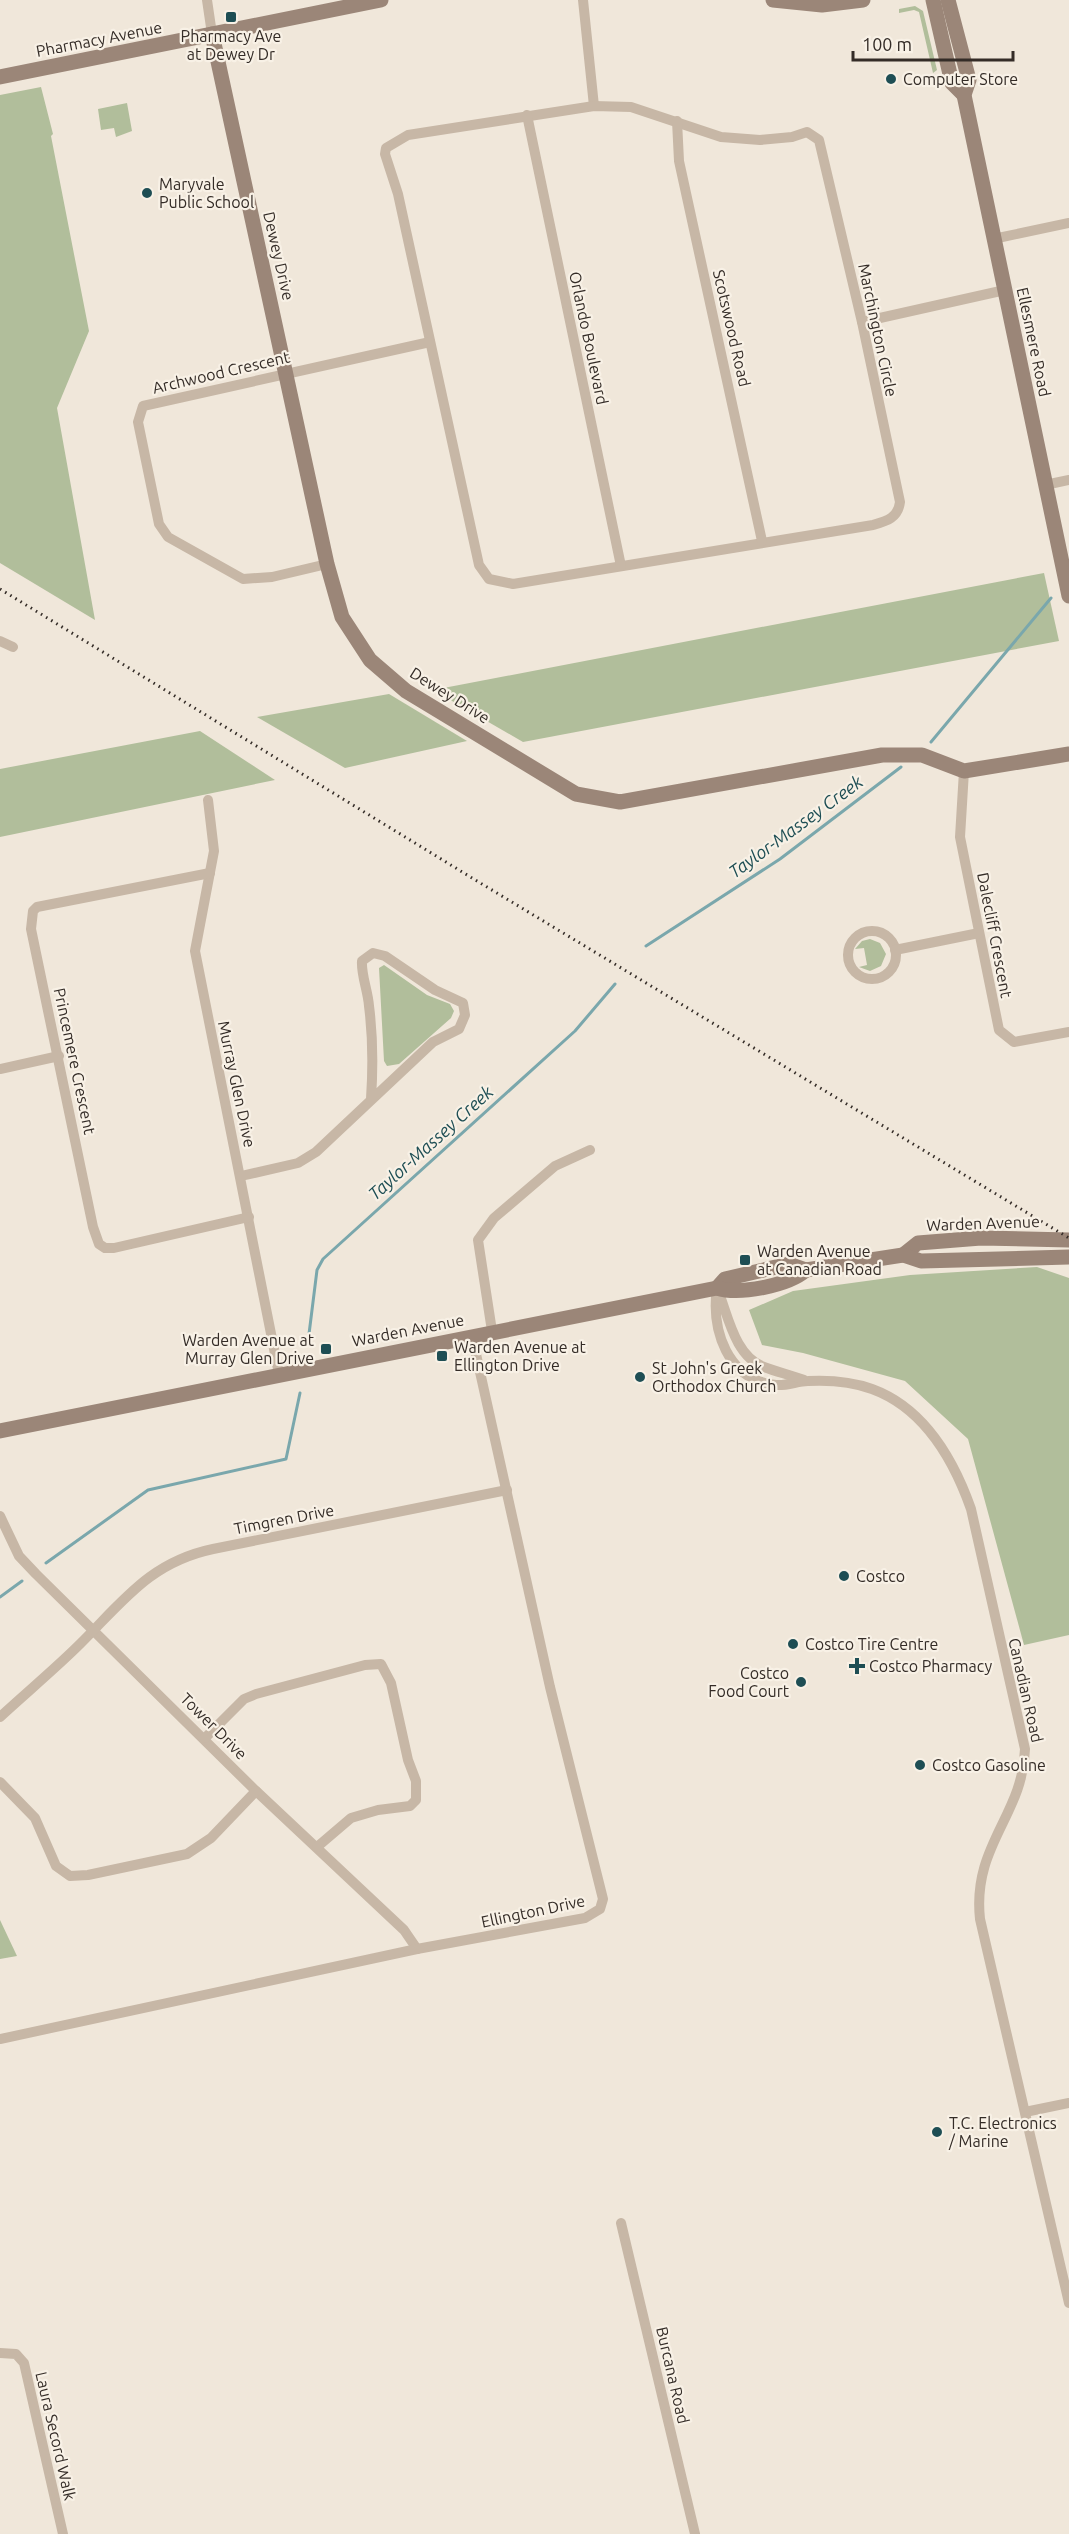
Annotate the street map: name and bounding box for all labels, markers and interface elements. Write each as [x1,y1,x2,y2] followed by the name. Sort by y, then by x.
[224,10,238,24] marker: Pharmacy Ave at Dewey Dr
[34,18,164,60] street label: Pharmacy Avenue
[853,24,1014,62] scale bar
[181,27,281,63] place label: Pharmacy Ave at Dewey Dr
[862,34,912,54] text: 100 m
[903,70,1018,88] place label: Computer Store
[884,72,898,86] marker: Computer Store
[159,175,254,211] place label: Maryvale Public School
[140,186,154,200] marker: Maryvale Public School
[260,210,298,302] street label: Dewey Drive
[855,262,901,398] street label: Marchington Circle
[710,268,754,388] street label: Scotswood Road
[566,270,612,406] street label: Orlando Boulevard
[1014,286,1054,398] street label: Ellesmere Road
[151,347,292,397] street label: Archwood Crescent
[407,663,493,727] street label: Dewey Drive
[725,770,867,882] water label: Taylor-Massey Creek
[974,871,1016,1000] street label: Dalecliff Crescent
[51,986,99,1137] street label: Princemere Crescent
[215,1019,259,1149] street label: Murray Glen Drive
[364,1081,497,1203] water label: Taylor-Massey Creek
[926,1212,1040,1234] street label: Warden Avenue
[757,1242,882,1278] place label: Warden Avenue at Canadian Road
[738,1253,752,1267] marker: Warden Avenue at Canadian Road
[350,1310,466,1350] street label: Warden Avenue
[182,1331,315,1367] place label: Warden Avenue at Murray Glen Drive
[454,1338,587,1374] place label: Warden Avenue at Ellington Drive
[319,1342,333,1356] marker: Warden Avenue at Murray Glen Drive
[435,1349,449,1363] marker: Warden Avenue at Ellington Drive
[652,1359,776,1395] place label: St John's Greek Orthodox Church
[633,1370,647,1384] marker: St John's Greek Orthodox Church
[232,1500,336,1538] street label: Timgren Drive
[856,1567,905,1585] place label: Costco
[837,1569,851,1583] marker: Costco
[805,1635,938,1653] place label: Costco Tire Centre
[1005,1636,1047,1744] street label: Canadian Road
[786,1637,800,1651] marker: Costco Tire Centre
[869,1657,992,1675] place label: Costco Pharmacy
[850,1659,864,1673] marker: Costco Pharmacy
[708,1664,790,1700] place label: Costco Food Court
[794,1675,808,1689] marker: Costco Food Court
[177,1689,251,1763] street label: Tower Drive
[932,1756,1046,1774] place label: Costco Gasoline
[913,1758,927,1772] marker: Costco Gasoline
[479,1891,587,1931] street label: Ellington Drive
[948,2114,1057,2150] place label: T.C. Electronics / Marine
[930,2125,944,2139] marker: T.C. Electronics / Marine
[653,2325,693,2425] street label: Burcana Road
[32,2370,80,2502] street label: Laura Secord Walk

